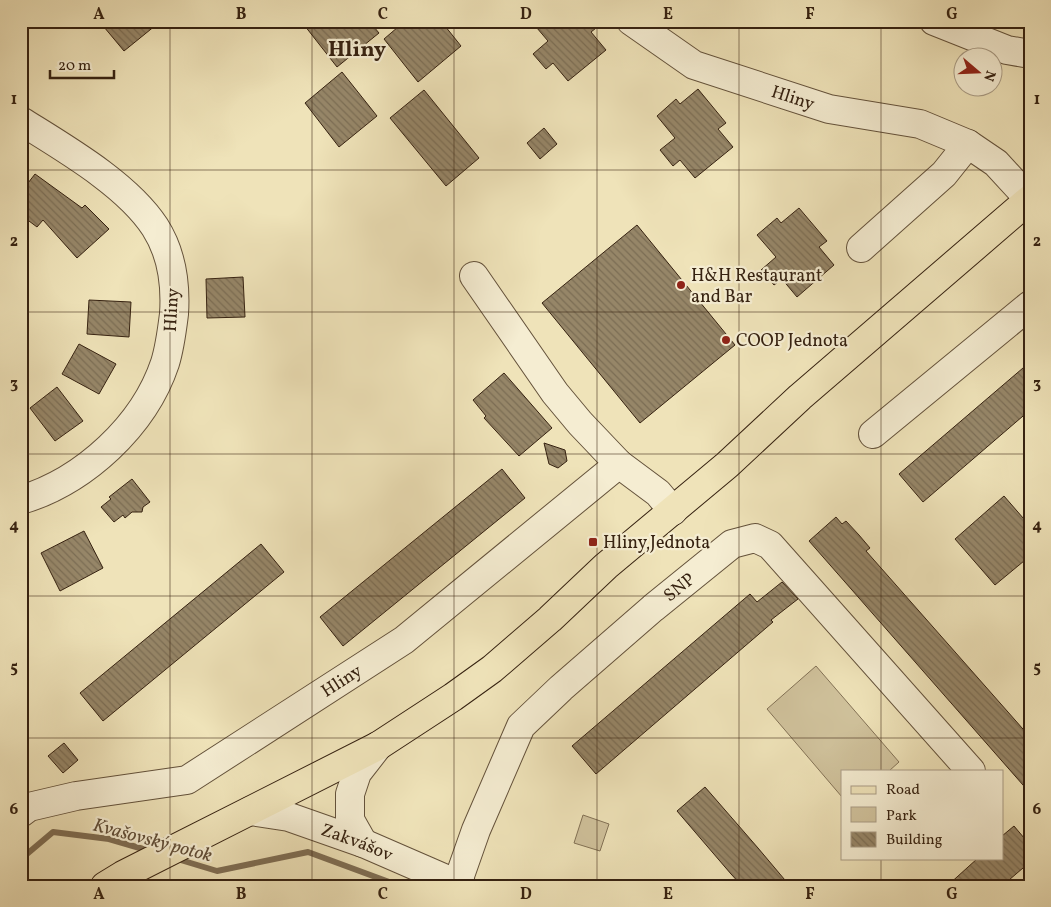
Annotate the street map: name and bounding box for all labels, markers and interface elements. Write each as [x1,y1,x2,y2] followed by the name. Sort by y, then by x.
[93,4,105,26] text: A
[236,4,247,26] text: B
[378,4,388,26] text: C
[520,4,532,26] text: D
[663,4,673,26] text: E
[805,4,815,26] text: F
[946,4,958,26] text: G
[328,35,387,66] district label: Hliny
[50,48,114,80] scale bar
[954,48,1004,98] north arrow
[58,56,91,77] text: 20 m
[978,68,1000,84] text: N
[768,80,818,118] street label: Hliny
[11,89,17,111] text: 1
[1034,89,1040,111] text: 1
[10,231,18,253] text: 2
[1033,231,1041,253] text: 2
[691,264,822,310] place label: H&H Restaurant and Bar
[675,279,687,291] marker: H&H Restaurant and Bar
[159,287,186,333] street label: Hliny
[736,329,848,354] place label: COOP Jednota
[720,334,732,346] marker: COOP Jednota
[10,373,18,395] text: 3
[1033,373,1041,395] text: 3
[9,515,19,537] text: 4
[1032,515,1042,537] text: 4
[603,531,710,556] place label: Hliny,Jednota
[587,536,599,548] marker: Hliny,Jednota
[659,568,701,609] street label: SNP
[10,657,18,679] text: 5
[1033,657,1041,679] text: 5
[317,659,368,704] street label: Hliny
[841,770,1004,860] legend
[886,780,920,801] text: Road
[10,799,19,821] text: 6
[1033,799,1042,821] text: 6
[886,806,917,827] text: Park
[90,813,215,869] water label: Kvašovský potok
[317,818,397,869] street label: Zakvášov
[886,830,943,851] text: Building
[93,884,105,906] text: A
[236,884,247,906] text: B
[378,884,388,906] text: C
[520,884,532,906] text: D
[663,884,673,906] text: E
[805,884,815,906] text: F
[946,884,958,906] text: G

